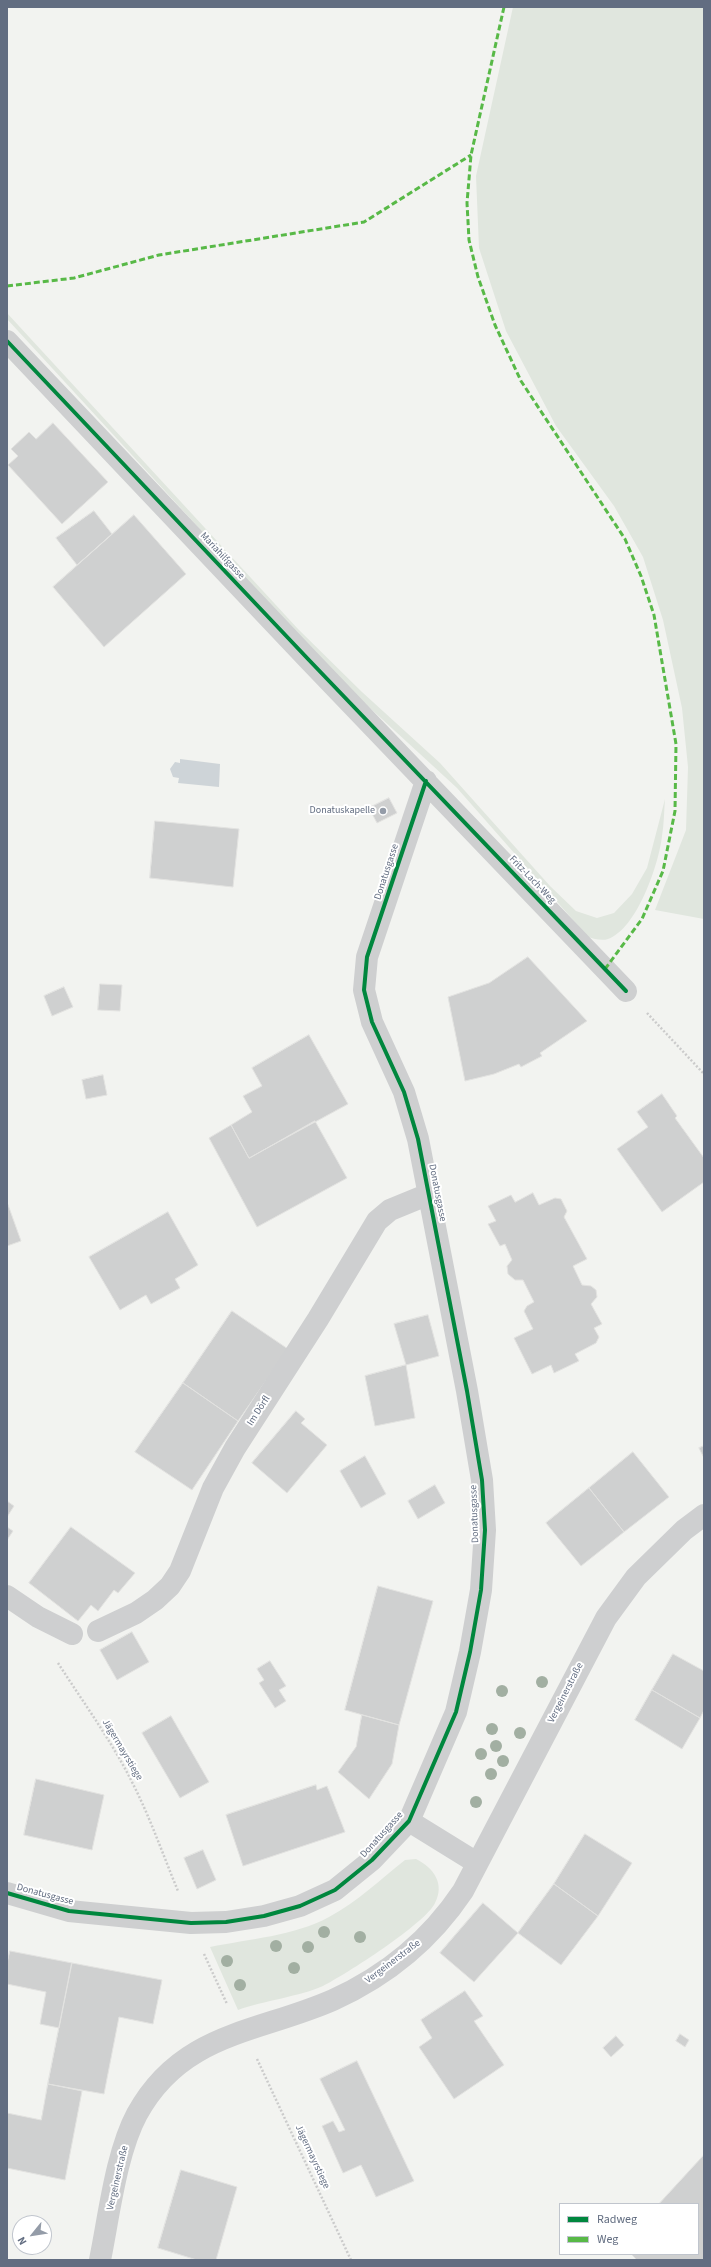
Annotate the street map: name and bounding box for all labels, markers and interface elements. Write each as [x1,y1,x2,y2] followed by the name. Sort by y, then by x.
[197,530,247,582] street label: Mariahilfgasse
[310,805,375,817] place label: Donatuskapelle
[378,806,388,816] marker: Donatuskapelle
[372,842,402,902] street label: Donatusgasse
[506,854,558,906] street label: Fritz-Lach-Weg
[426,1163,448,1223] street label: Donatusgasse
[245,1394,273,1428] street label: Im Dörfl
[468,1485,482,1543] street label: Donatusgasse
[546,1661,586,1725] street label: Vergeinerstraße
[99,1717,145,1783] street label: Jägermayrstiege
[358,1809,406,1861] street label: Donatusgasse
[15,1882,75,1908] street label: Donatusgasse
[363,1937,423,1987] street label: Vergeinerstraße
[292,2123,332,2191] street label: Jägermayrstiege
[105,2145,131,2211] street label: Vergeinerstraße
[559,2203,699,2255] legend
[597,2211,637,2228] text: Radweg
[12,2215,52,2255] north arrow
[597,2231,618,2248] text: Weg
[14,2234,30,2248] text: N

